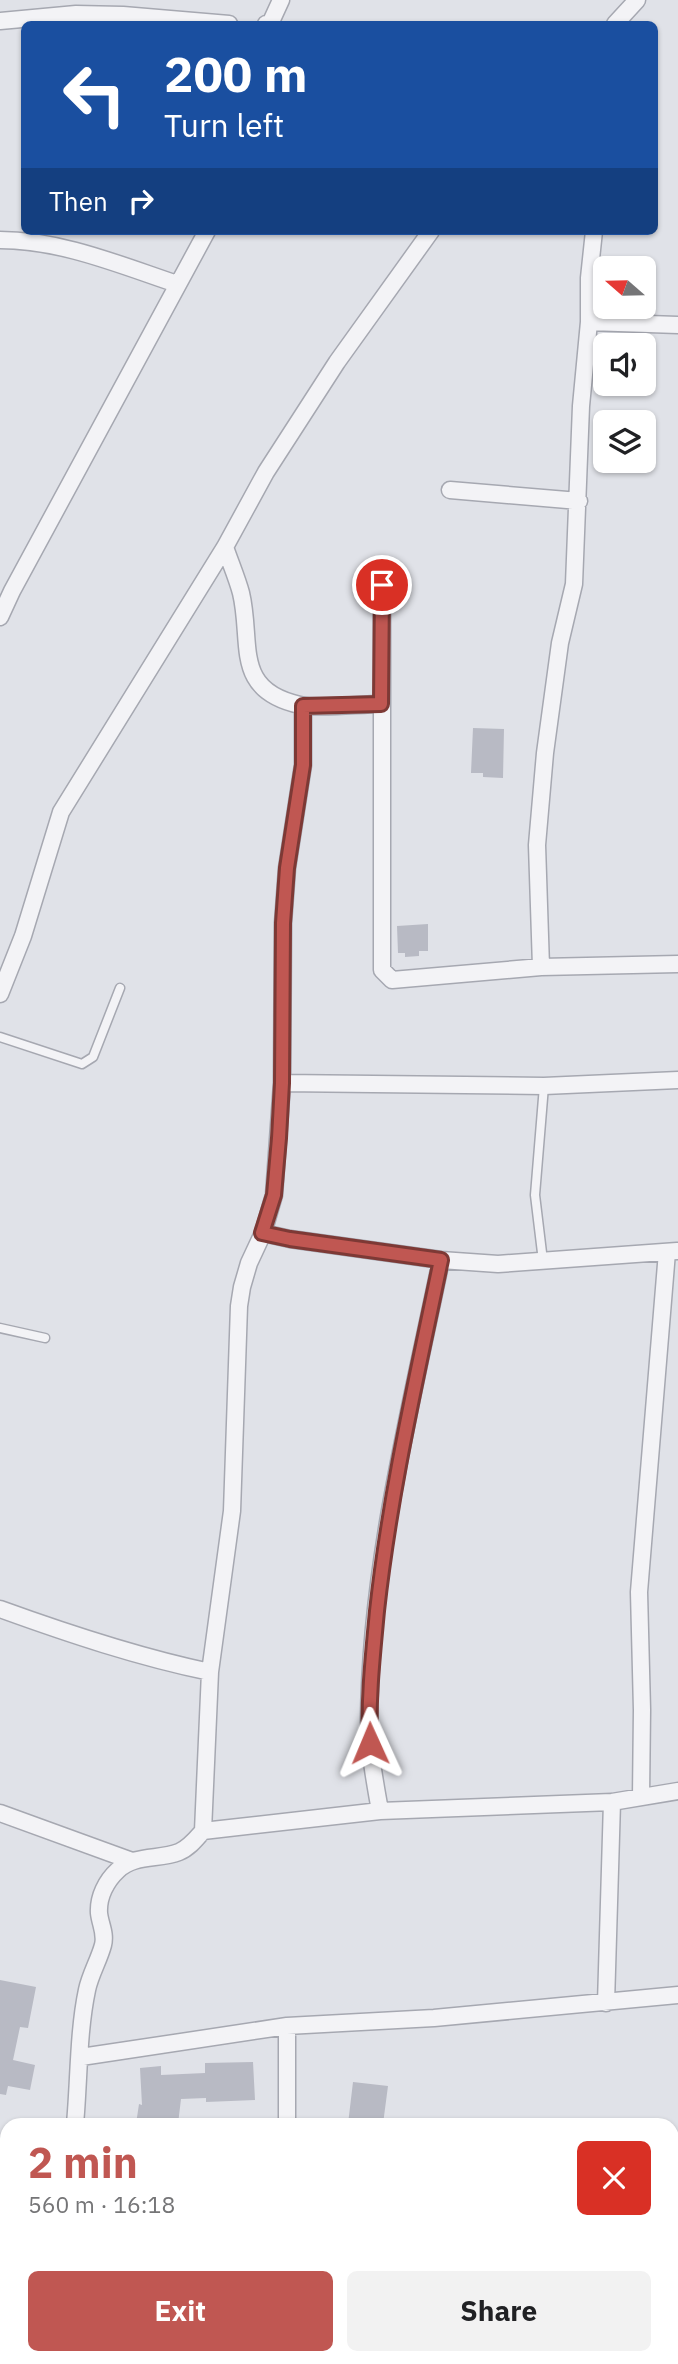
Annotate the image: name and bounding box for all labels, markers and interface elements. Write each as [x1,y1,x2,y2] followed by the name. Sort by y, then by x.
[164,42,308,105] text: 200 m
[49,49,140,140] icon: left
[164,104,284,146] text: Turn left
[122,182,160,220] icon: right
[49,184,108,218] text: Then
[593,256,656,318] north arrow
[593,256,656,473] map controls
[593,333,656,396] button: sound
[593,410,656,473] button: layers
[352,555,412,615] pin
[363,566,401,604] icon: arrive
[333,1706,407,1780] position arrow
[28,2135,138,2190] text: 2 min
[577,2141,651,2215] button: close
[28,2189,175,2219] text: 560 m · 16:18
[28,2271,333,2351] button: Exit
[347,2271,651,2351] button: Share

